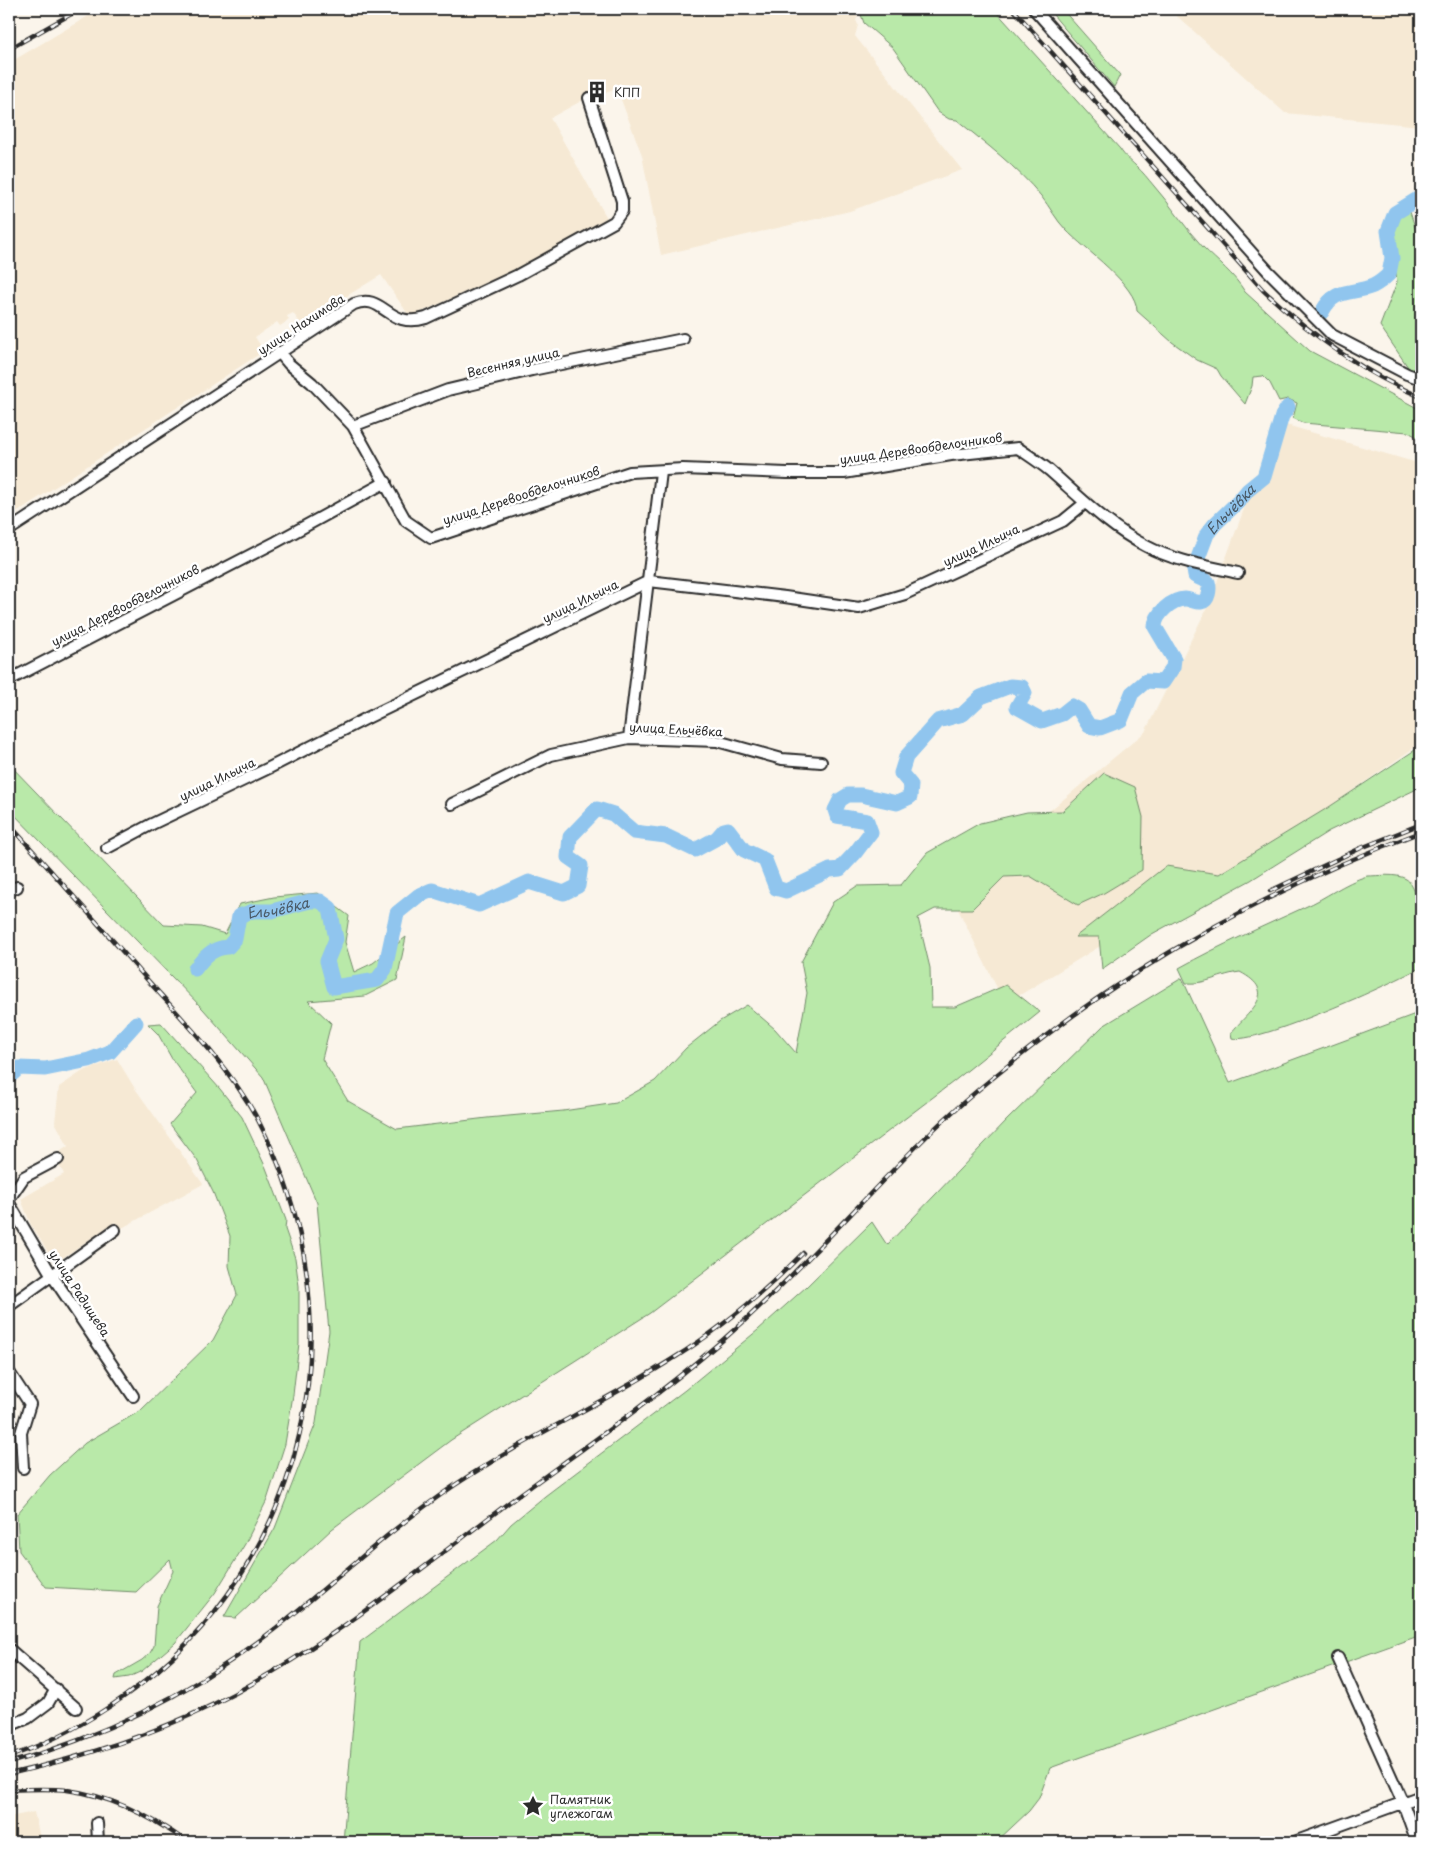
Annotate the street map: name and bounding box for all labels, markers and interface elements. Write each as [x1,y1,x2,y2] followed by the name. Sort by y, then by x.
[584,79,610,105] building icon: КПП
[614,83,640,101] place label: КПП
[254,289,348,359] street label: улица Нахимова
[465,343,561,381] street label: Весенняя улица
[838,428,1004,468] street label: улица Деревообделочников
[440,461,602,529] street label: улица Деревообделочников
[1200,477,1260,538] water label: Ельчёвка
[940,519,1023,571] street label: улица Ильича
[48,560,202,650] street label: улица Деревообделочников
[539,575,621,627] street label: улица Ильича
[629,718,724,740] street label: улица Ельчёвка
[176,753,258,805] street label: улица Ильича
[243,891,312,923] water label: Ельчёвка
[45,1246,115,1340] street label: улица Радищева
[550,1790,613,1822] place label: Памятник углежогам
[520,1793,546,1819] place icon: Памятник углежогам

